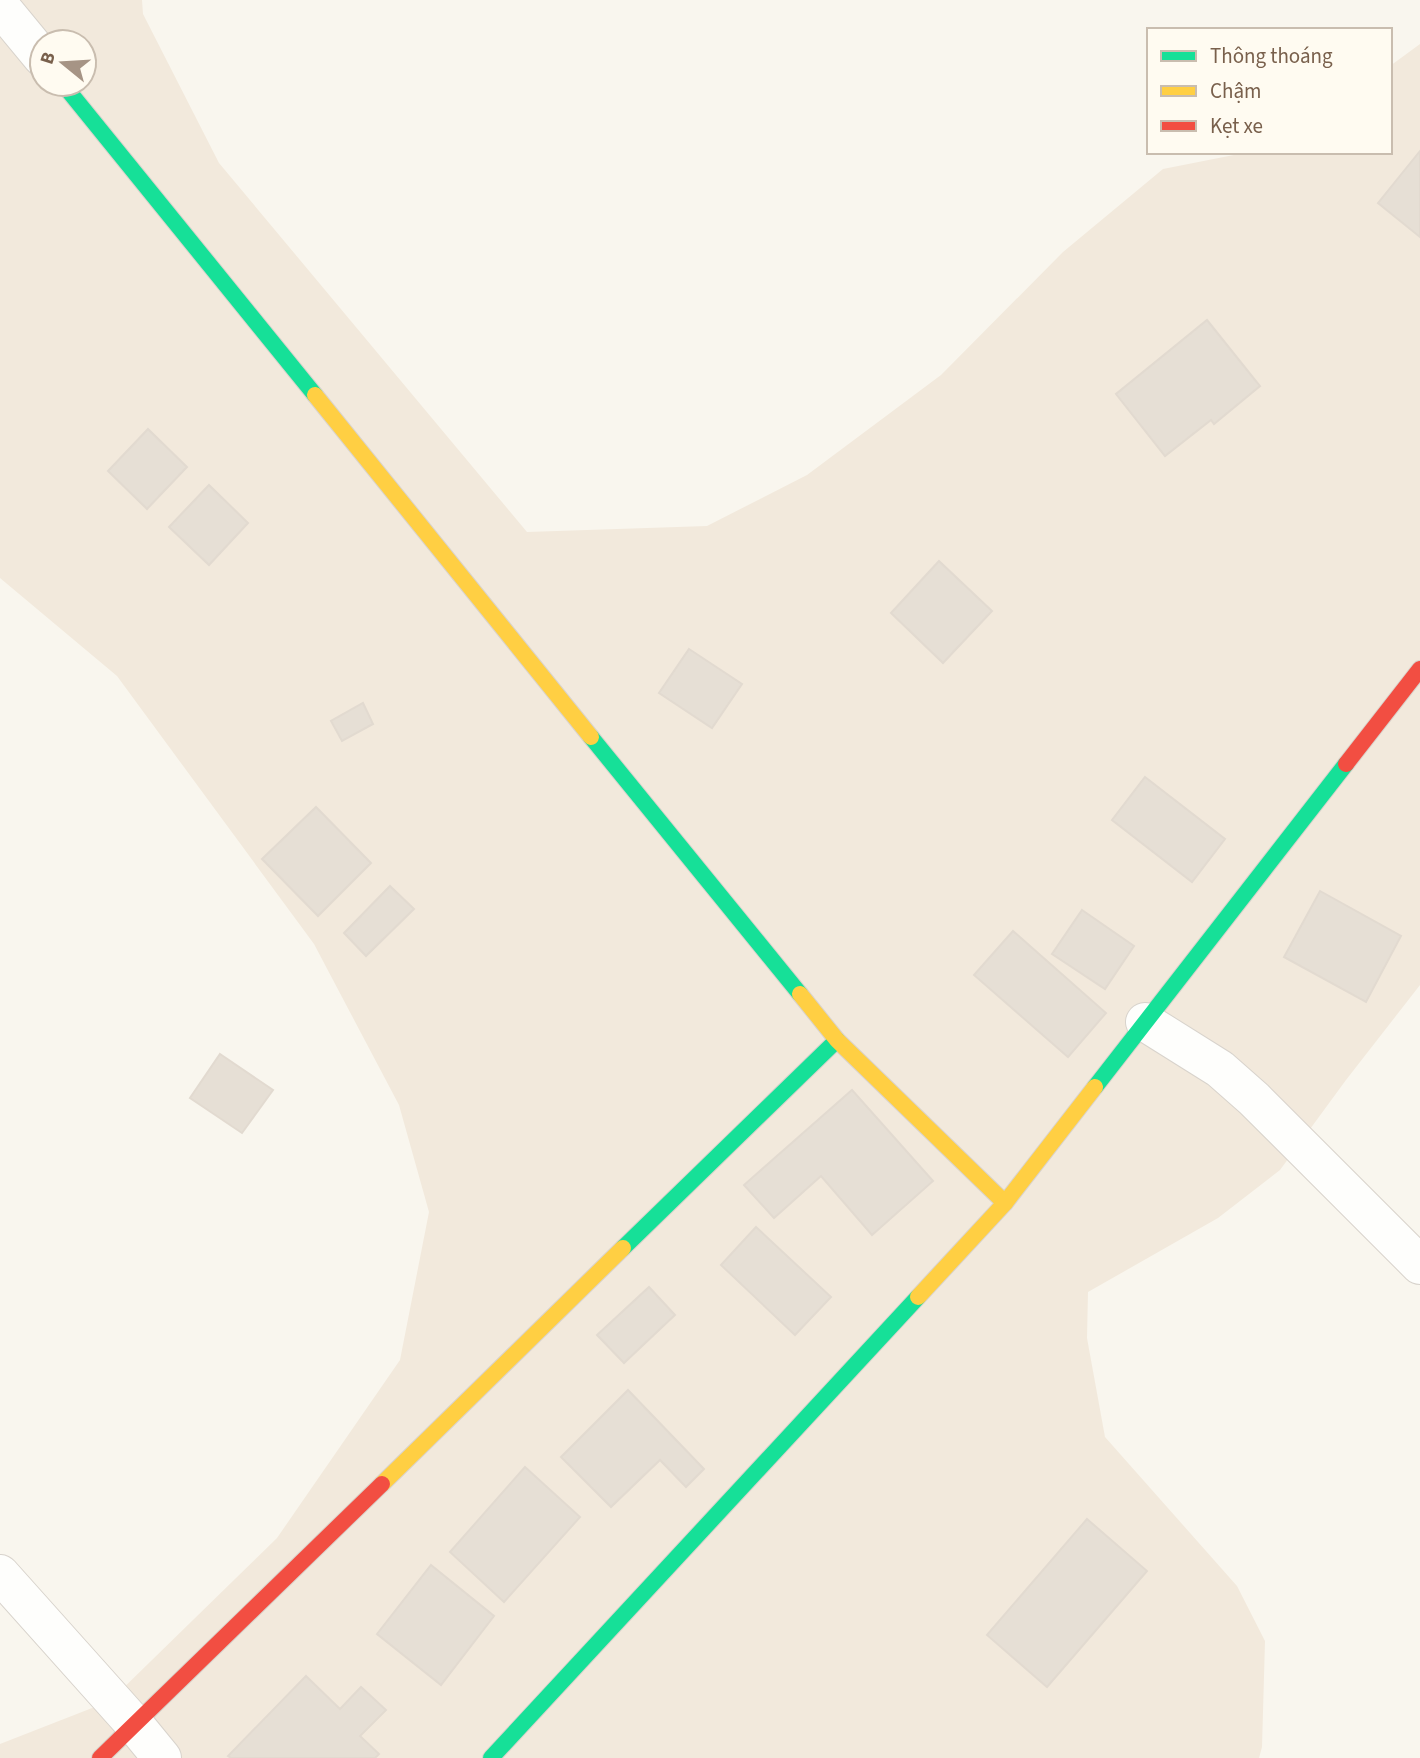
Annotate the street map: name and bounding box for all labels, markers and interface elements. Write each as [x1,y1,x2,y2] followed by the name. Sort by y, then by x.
[28,28,98,98] north arrow
[1147,28,1392,154] legend
[1210,41,1333,71] text: Thông thoáng
[34,49,63,68] text: B
[1210,76,1261,106] text: Chậm
[1210,111,1263,141] text: Kẹt xe

